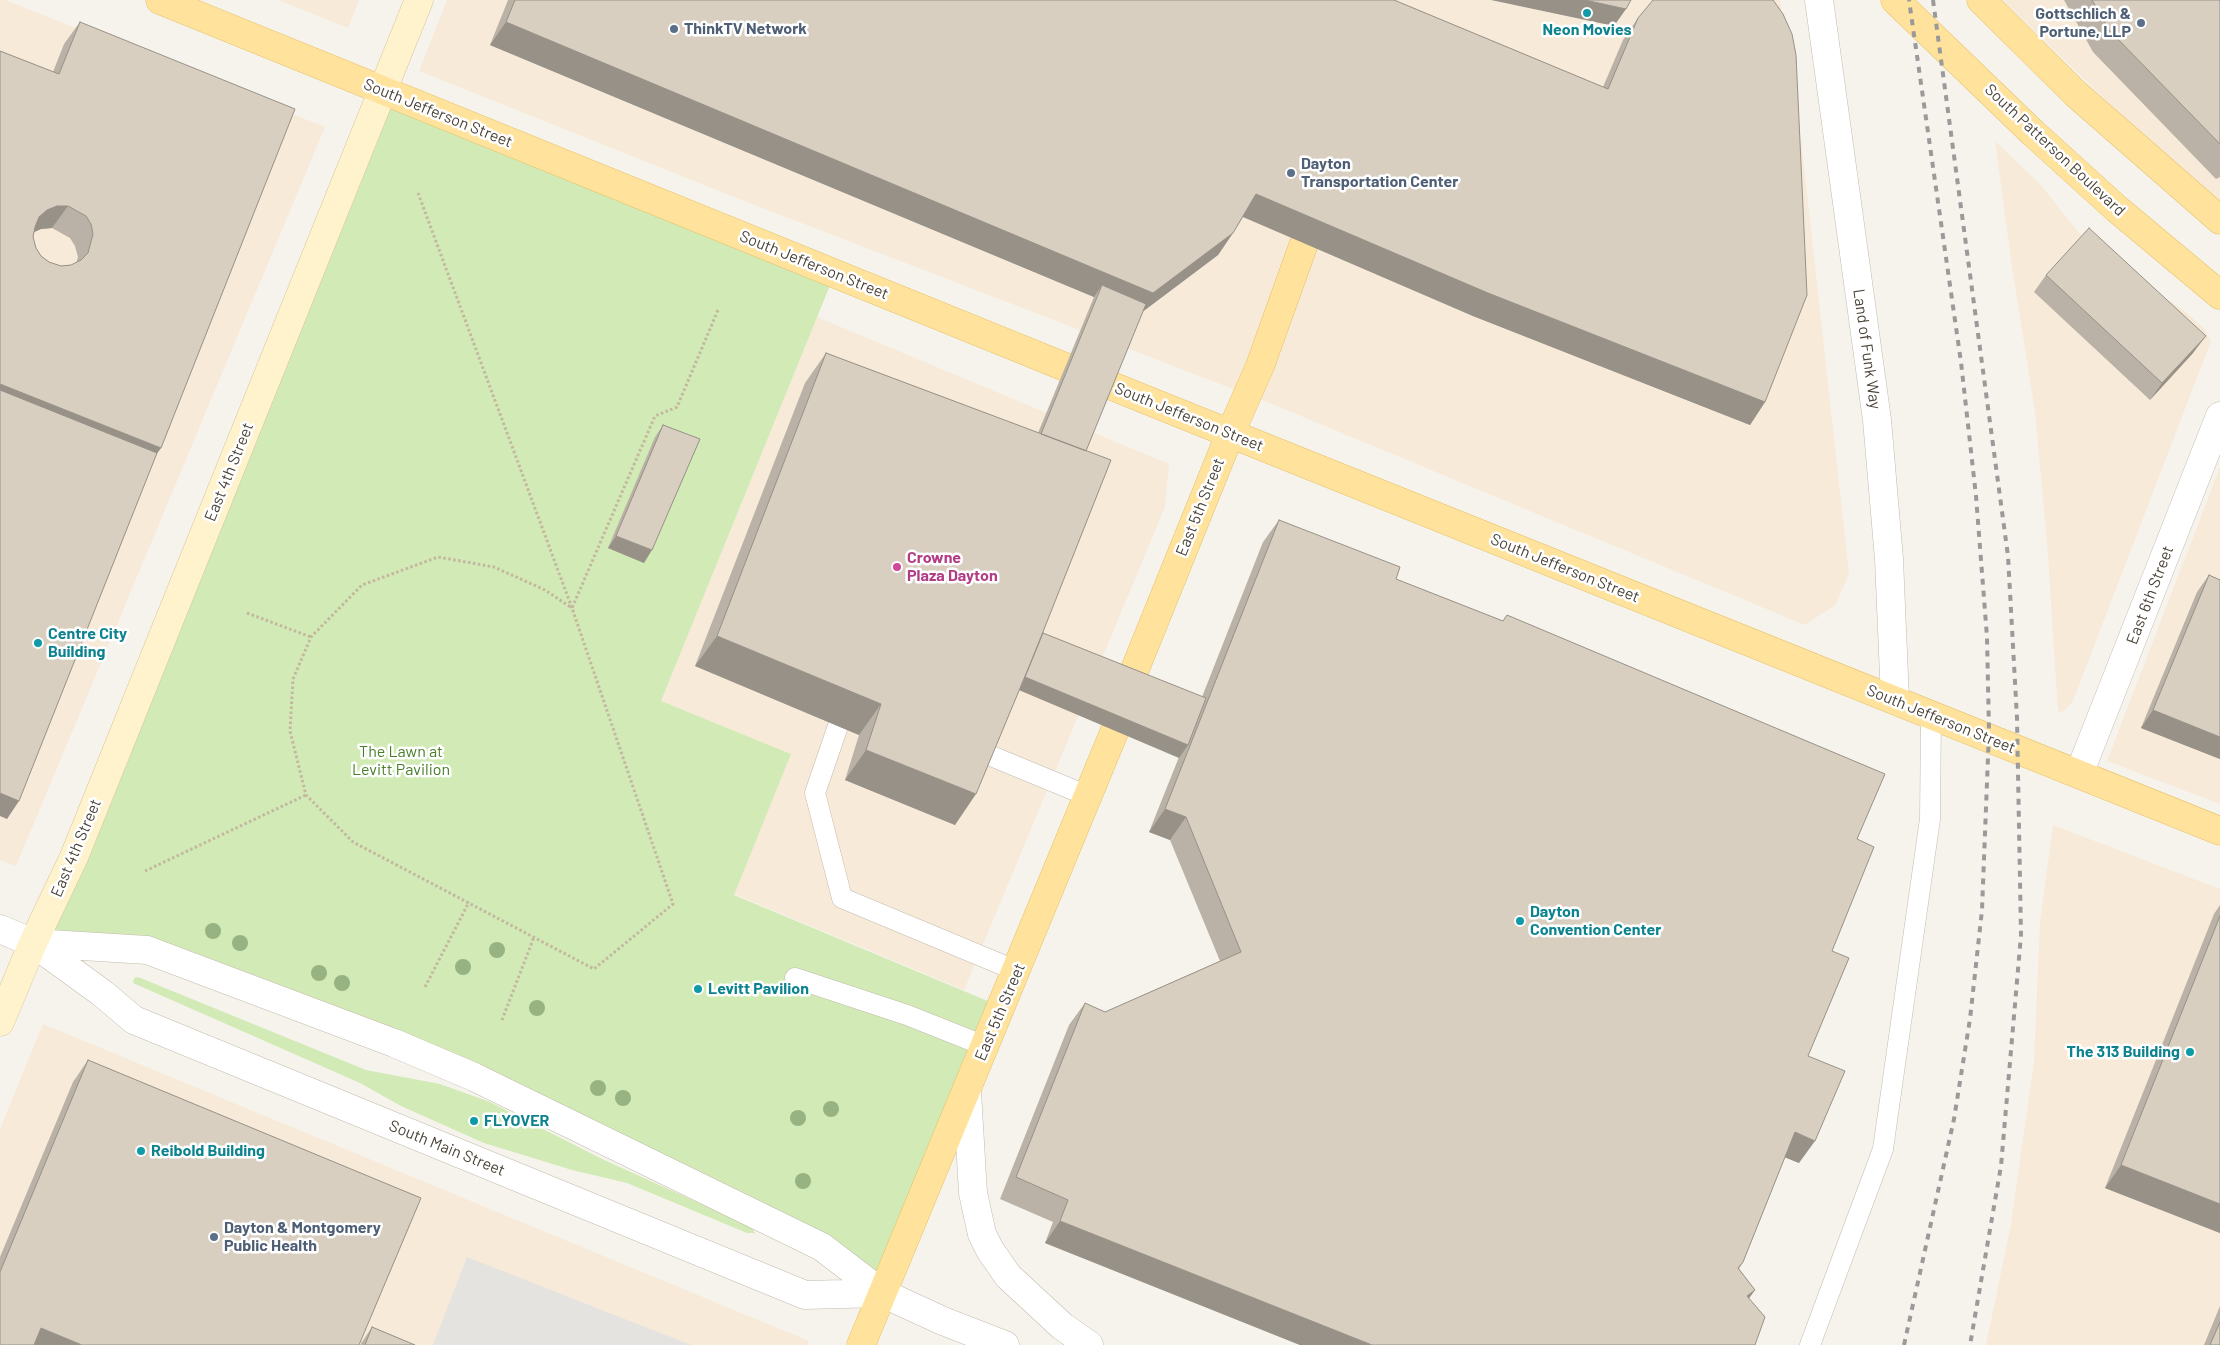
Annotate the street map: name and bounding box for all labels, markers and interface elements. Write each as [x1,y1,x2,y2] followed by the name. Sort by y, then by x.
[2035,4,2131,42] place label: Gottschlich & Portune, LLP
[1581,7,1593,19] marker: Neon Movies
[2135,17,2147,29] marker: Gottschlich & Portune, LLP
[684,19,807,39] place label: ThinkTV Network
[1542,20,1632,40] place label: Neon Movies
[668,23,680,35] marker: ThinkTV Network
[361,74,515,152] street label: South Jefferson Street
[1981,80,2129,220] street label: South Patterson Boulevard
[1301,154,1458,192] place label: Dayton Transportation Center
[1285,167,1297,179] marker: Dayton Transportation Center
[737,226,891,304] street label: South Jefferson Street
[1849,288,1885,410] street label: Land of Funk Way
[1112,378,1266,456] street label: South Jefferson Street
[200,420,258,524] street label: East 4th Street
[1172,455,1228,559] street label: East 5th Street
[1488,529,1642,607] street label: South Jefferson Street
[2122,543,2178,647] street label: East 6th Street
[907,548,998,586] place label: Crowne Plaza Dayton
[891,561,903,573] marker: Crowne Plaza Dayton
[48,624,127,662] place label: Centre City Building
[32,637,44,649] marker: Centre City Building
[1864,680,2018,758] street label: South Jefferson Street
[352,742,450,780] park label: The Lawn at Levitt Pavilion
[47,796,105,900] street label: East 4th Street
[1530,902,1661,940] place label: Dayton Convention Center
[1514,915,1526,927] marker: Dayton Convention Center
[971,960,1029,1064] street label: East 5th Street
[708,979,809,999] place label: Levitt Pavilion
[692,983,704,995] marker: Levitt Pavilion
[2067,1042,2180,1062] place label: The 313 Building
[2184,1046,2196,1058] marker: The 313 Building
[484,1111,549,1131] place label: FLYOVER
[468,1115,480,1127] marker: FLYOVER
[386,1116,508,1180] street label: South Main Street
[151,1141,265,1161] place label: Reibold Building
[135,1145,147,1157] marker: Reibold Building
[224,1218,381,1256] place label: Dayton & Montgomery Public Health
[208,1231,220,1243] marker: Dayton & Montgomery Public Health

